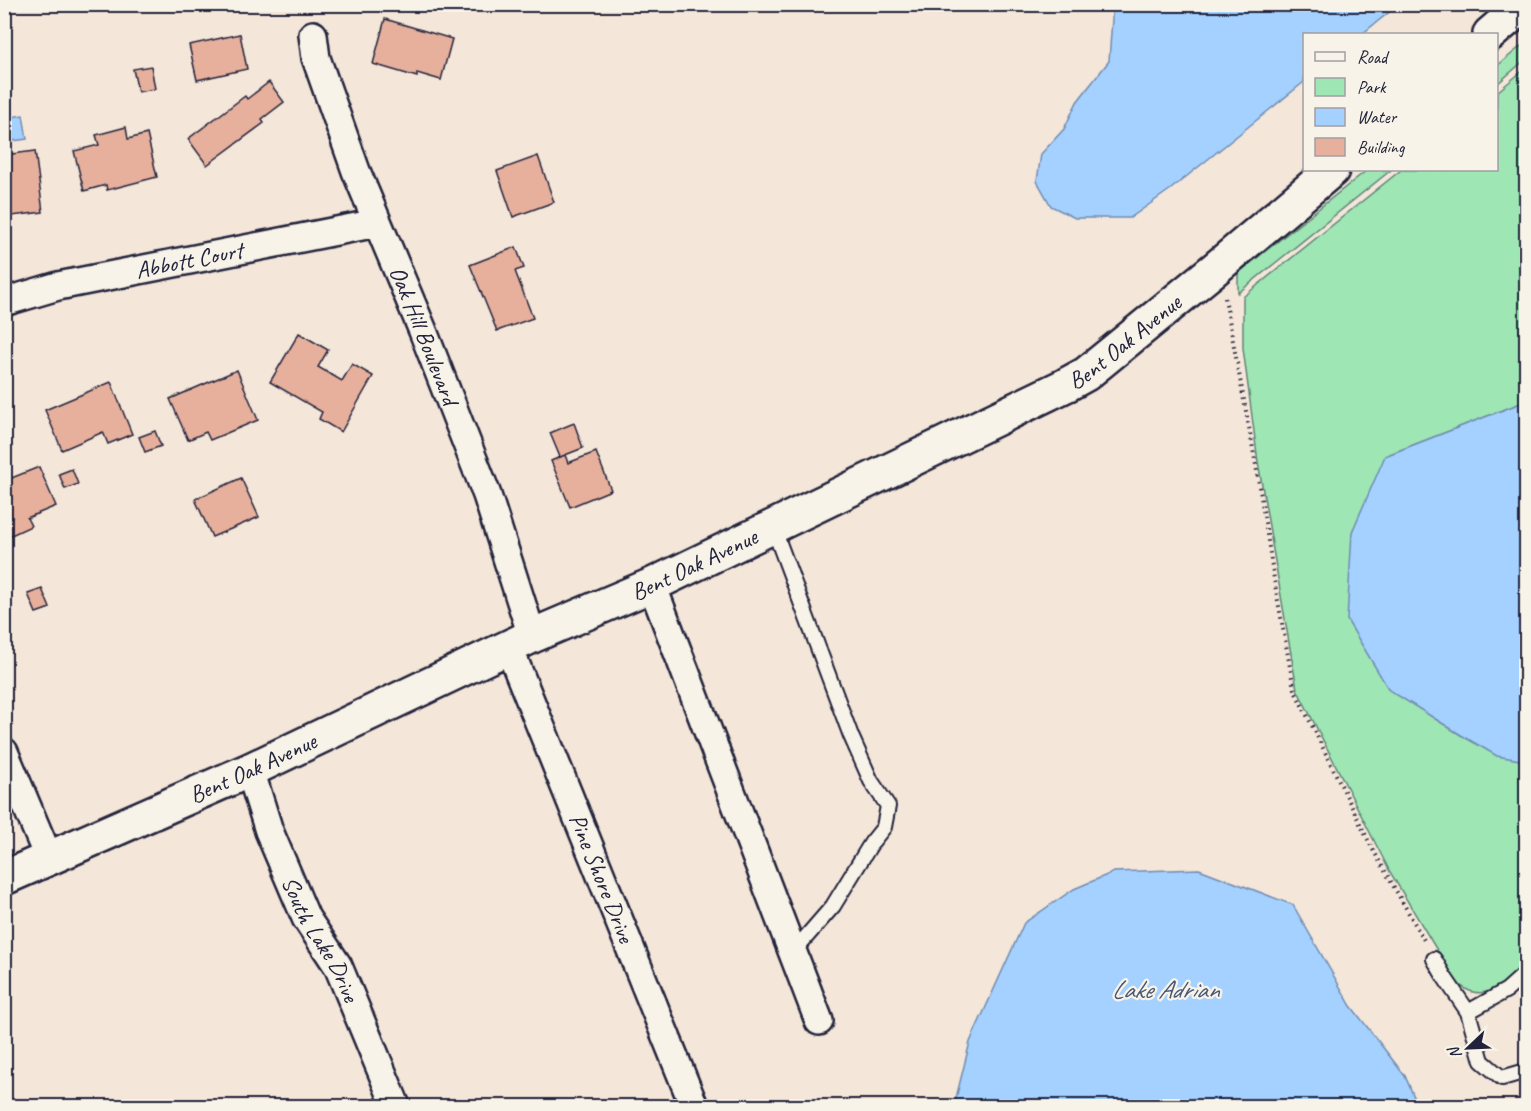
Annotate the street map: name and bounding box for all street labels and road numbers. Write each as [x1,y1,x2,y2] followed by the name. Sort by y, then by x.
[133,234,248,285] street label: Abbott Court
[383,262,467,412] street label: Oak Hill Boulevard
[1063,286,1189,396] street label: Bent Oak Avenue
[626,521,764,607] street label: Bent Oak Avenue
[185,725,323,810] street label: Bent Oak Avenue
[562,809,642,949] street label: Pine Shore Drive
[275,872,367,1008] street label: South Lake Drive

